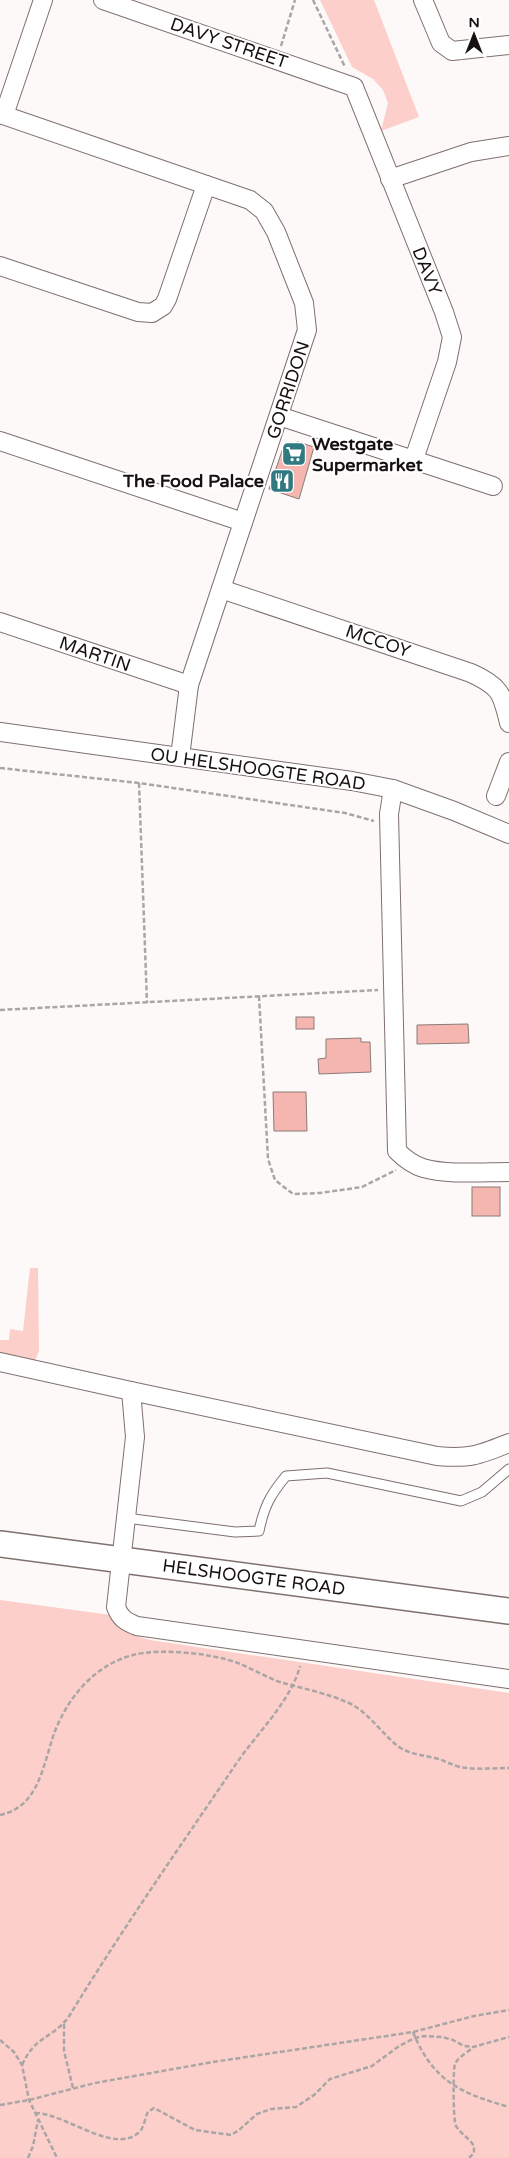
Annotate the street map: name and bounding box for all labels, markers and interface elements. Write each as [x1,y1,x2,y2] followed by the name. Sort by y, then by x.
[449,10,499,60] north arrow
[167,13,291,73] street label: DAVY STREET
[468,14,480,31] text: N
[407,244,447,299] street label: DAVY
[262,338,314,442] street label: GORRIDON
[312,433,423,476] place label: Westgate Supermarket
[281,441,307,467] supermarket icon: Westgate Supermarket
[269,468,295,494] restaurant icon: The Food Palace
[122,470,264,492] place label: The Food Palace
[343,620,414,663] street label: MCCOY
[56,632,134,676] street label: MARTIN
[149,743,367,795] street label: OU HELSHOOGTE ROAD
[161,1554,347,1600] street label: HELSHOOGTE ROAD

